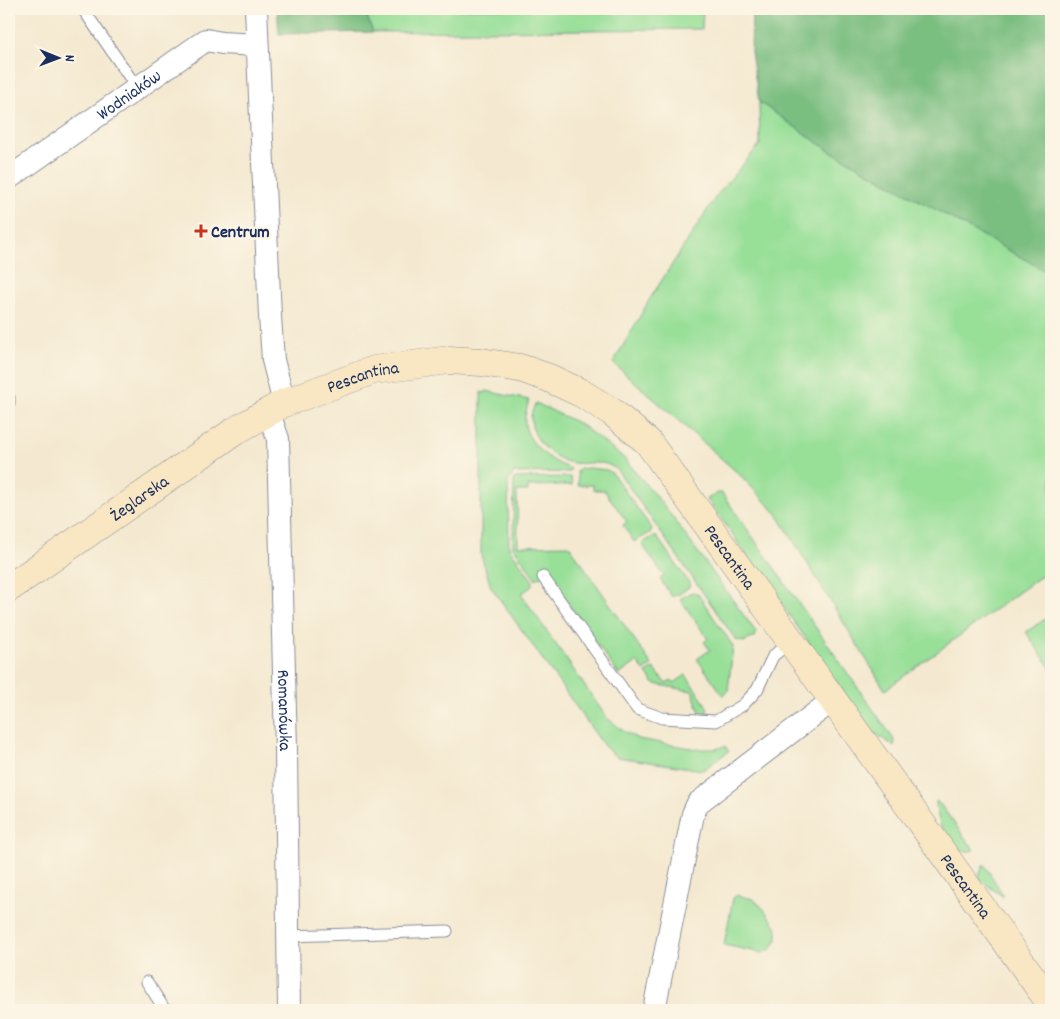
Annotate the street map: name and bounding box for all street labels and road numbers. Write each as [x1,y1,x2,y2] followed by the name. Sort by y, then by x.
[93,65,167,128] street label: Wodniaków
[324,357,401,401] street label: Pescantina
[106,470,175,529] street label: Żeglarska
[696,521,760,596] street label: Pescantina
[269,669,296,752] street label: Romanówka
[932,850,996,925] street label: Pescantina

